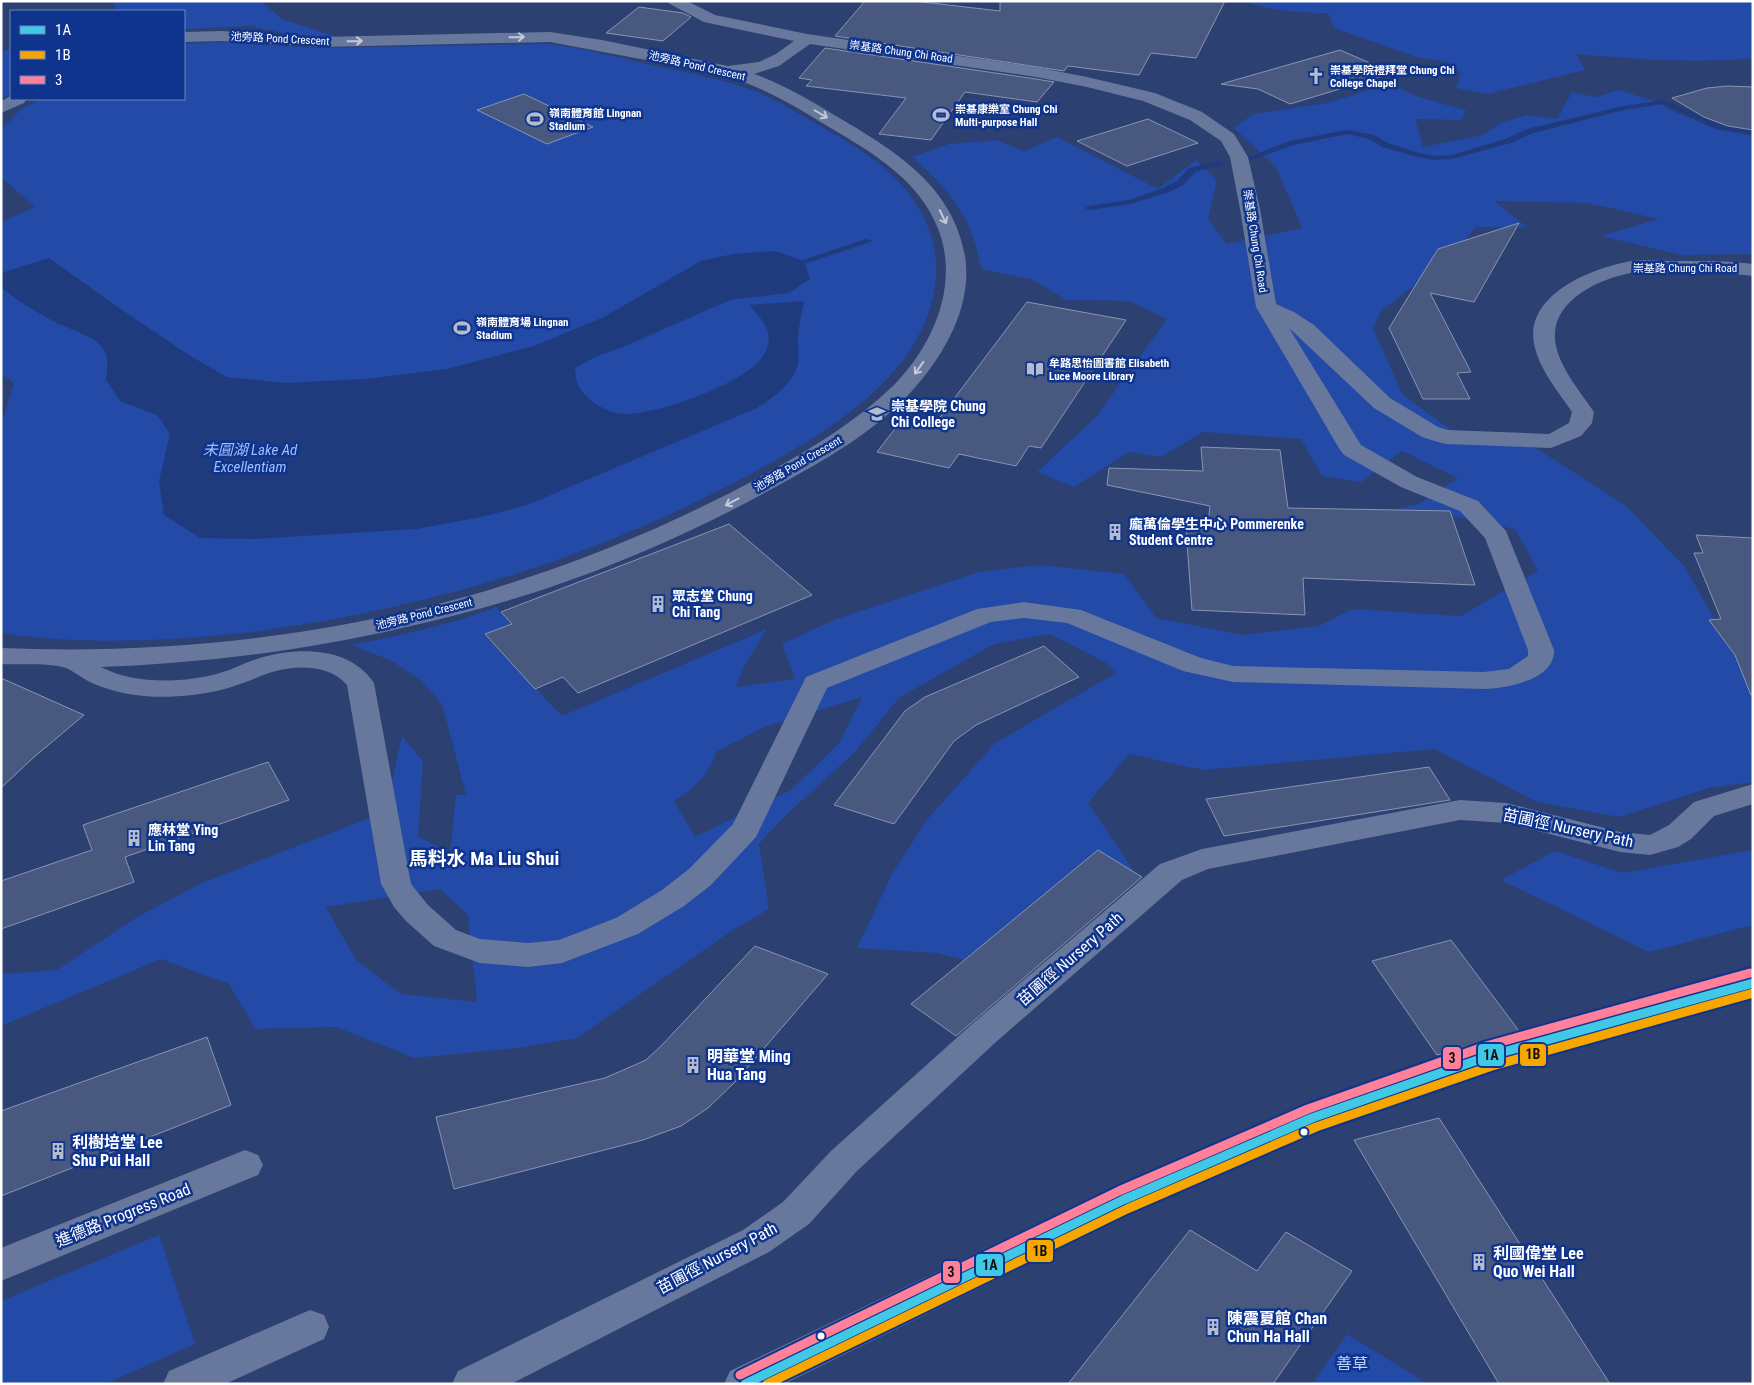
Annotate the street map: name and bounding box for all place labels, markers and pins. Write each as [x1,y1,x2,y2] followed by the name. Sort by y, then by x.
[1330,64,1455,90] place label: 崇基學院禮拜堂 Chung Chi College Chapel
[1306,66,1326,86] church icon: 崇基學院禮拜堂 Chung Chi College Chapel
[955,103,1058,129] place label: 崇基康樂室 Chung Chi Multi-purpose Hall
[931,105,951,125] sports icon: 崇基康樂室 Chung Chi Multi-purpose Hall
[549,107,642,133] place label: 嶺南體育館 Lingnan Stadium
[525,109,545,129] sports icon: 嶺南體育館 Lingnan Stadium
[476,316,569,342] place label: 嶺南體育場 Lingnan Stadium
[452,318,472,338] sports icon: 嶺南體育場 Lingnan Stadium
[1049,357,1169,383] place label: 牟路思怡圖書館 Elisabeth Luce Moore Library
[1025,359,1045,379] library icon: 牟路思怡圖書館 Elisabeth Luce Moore Library
[891,398,986,430] place label: 崇基學院 Chung Chi College
[867,404,887,424] school or university icon: 崇基學院 Chung Chi College
[1129,516,1304,548] place label: 龐萬倫學生中心 Pommerenke Student Centre
[1105,522,1125,542] building icon: 龐萬倫學生中心 Pommerenke Student Centre
[672,588,753,620] place label: 眾志堂 Chung Chi Tang
[648,594,668,614] building icon: 眾志堂 Chung Chi Tang
[148,822,218,854] place label: 應林堂 Ying Lin Tang
[124,828,144,848] building icon: 應林堂 Ying Lin Tang
[707,1047,791,1084] place label: 明華堂 Ming Hua Tang
[683,1055,703,1075] building icon: 明華堂 Ming Hua Tang
[1299,1127,1309,1137] unlabelled marker
[72,1133,163,1170] place label: 利樹培堂 Lee Shu Pui Hall
[48,1141,68,1161] building icon: 利樹培堂 Lee Shu Pui Hall
[1493,1244,1584,1281] place label: 利國偉堂 Lee Quo Wei Hall
[1469,1252,1489,1272] building icon: 利國偉堂 Lee Quo Wei Hall
[1227,1309,1327,1346] place label: 陳震夏館 Chan Chun Ha Hall
[1203,1317,1223,1337] building icon: 陳震夏館 Chan Chun Ha Hall
[816,1331,826,1341] unlabelled marker

